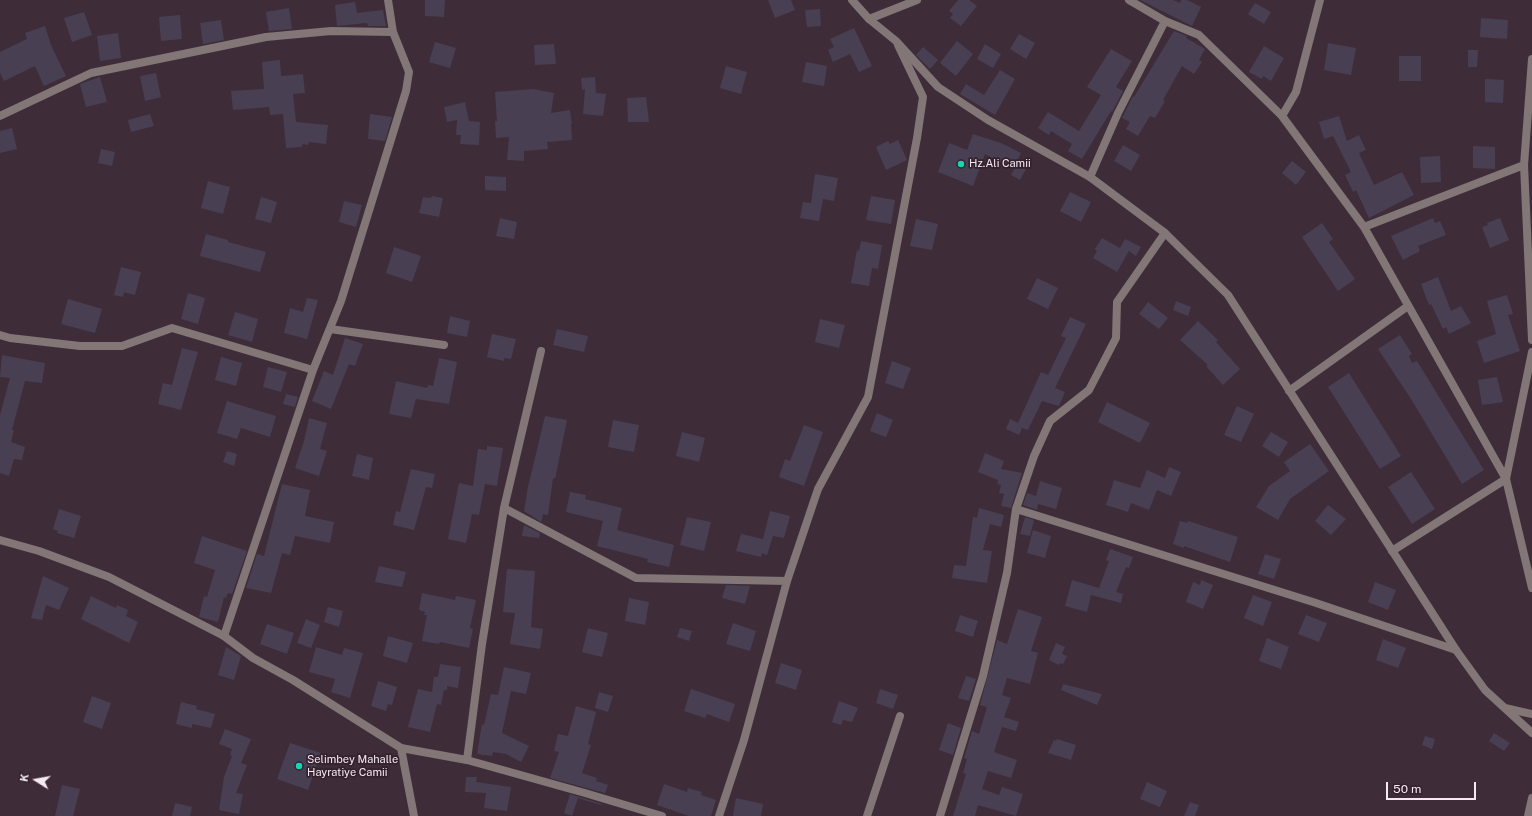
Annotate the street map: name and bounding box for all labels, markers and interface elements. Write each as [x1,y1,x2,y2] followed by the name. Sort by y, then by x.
[969,157,1031,171] place label: Hz.Ali Camii
[956,159,966,169] marker: Hz.Ali Camii
[307,753,398,779] place label: Selimbey Mahalle Hayratiye Camii
[16,760,56,800] north arrow
[294,761,304,771] marker: Selimbey Mahalle Hayratiye Camii
[18,773,31,783] text: K
[1388,774,1478,800] scale bar
[1393,782,1421,796] text: 50 m

